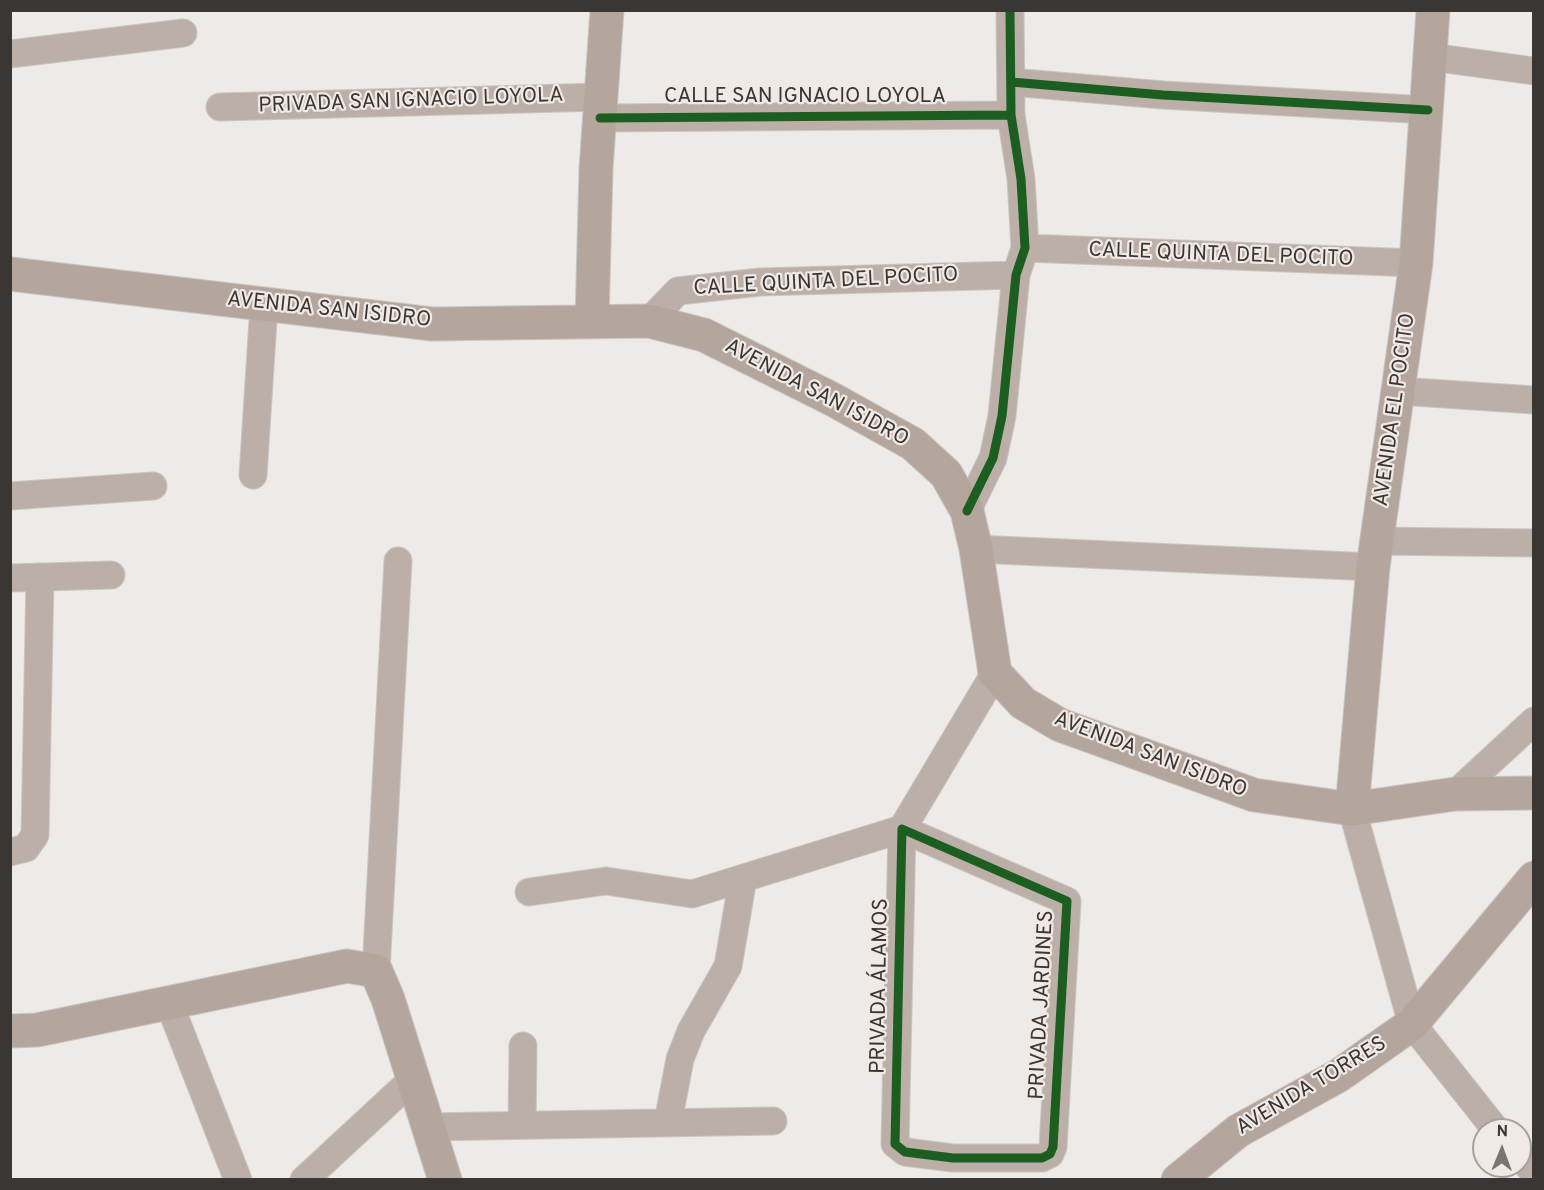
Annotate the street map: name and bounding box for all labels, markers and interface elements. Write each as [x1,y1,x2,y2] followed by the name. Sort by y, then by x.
[258,84,564,120] street label: PRIVADA SAN IGNACIO LOYOLA
[664,85,946,111] street label: CALLE SAN IGNACIO LOYOLA
[1088,239,1354,273] street label: CALLE QUINTA DEL POCITO
[693,263,959,303] street label: CALLE QUINTA DEL POCITO
[226,288,432,334] street label: AVENIDA SAN ISIDRO
[1370,312,1422,508] street label: AVENIDA EL POCITO
[720,335,912,453] street label: AVENIDA SAN ISIDRO
[1050,708,1250,804] street label: AVENIDA SAN ISIDRO
[867,898,895,1074] street label: PRIVADA ÁLAMOS
[1025,910,1061,1100] street label: PRIVADA JARDINES
[1232,1032,1392,1142] street label: AVENIDA TORRES
[1472,1118,1532,1178] north arrow
[1496,1122,1508,1142] text: N

